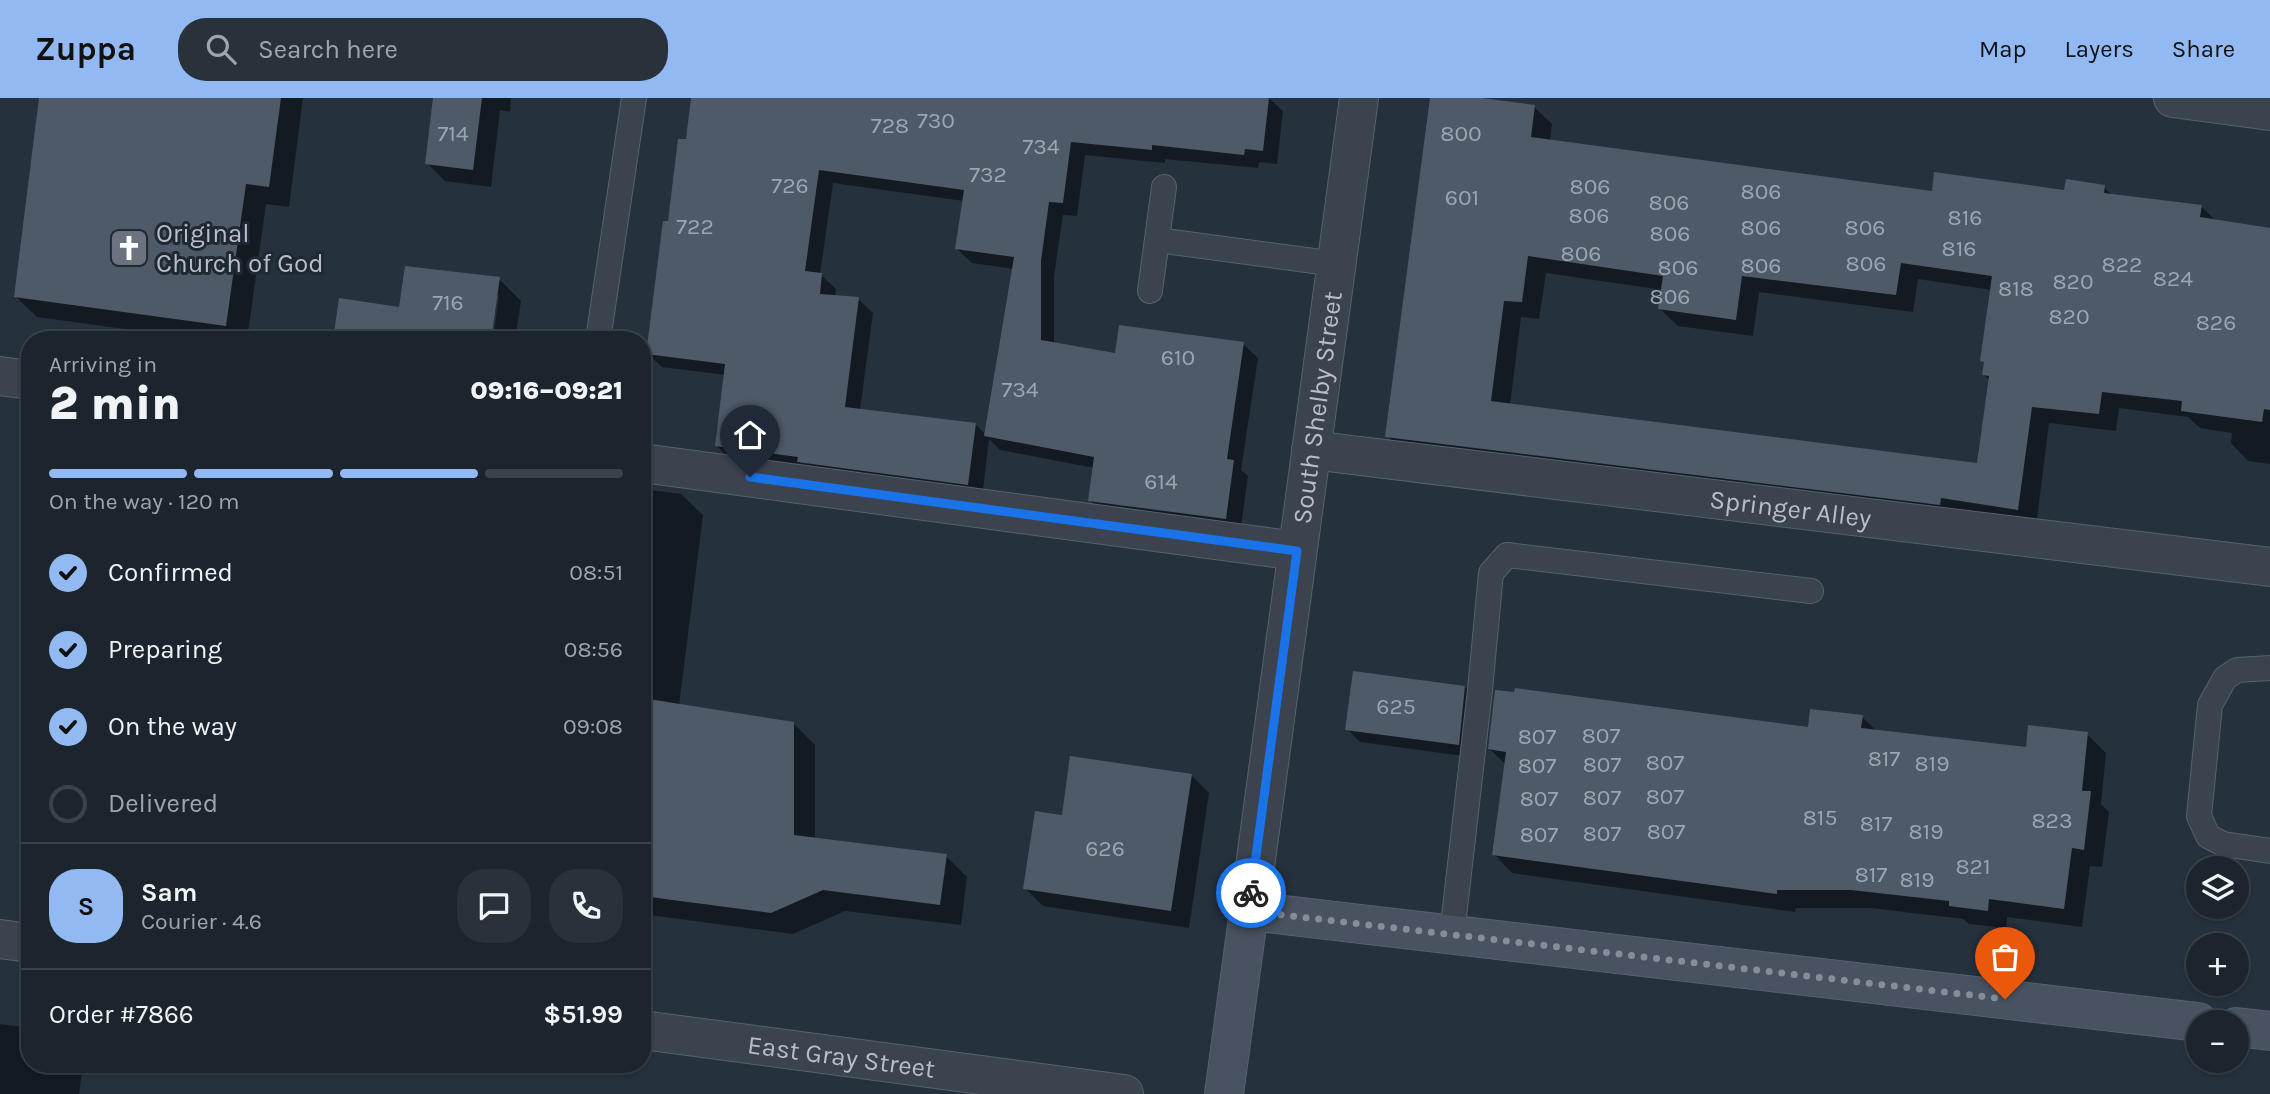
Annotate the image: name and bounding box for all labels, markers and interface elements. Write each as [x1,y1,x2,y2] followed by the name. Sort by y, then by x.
[178,18,668,81] search box
[35,30,136,68] text: Zuppa
[202,30,240,68] icon: search
[258,34,398,65] text: Search here
[1979,35,2027,63] text: Map
[2065,35,2134,63] text: Layers
[2172,35,2235,63] text: Share
[917,107,955,134] house number: 730
[871,112,909,139] house number: 728
[437,120,469,147] house number: 714
[1440,120,1482,147] house number: 800
[1022,133,1060,160] house number: 734
[969,161,1007,188] house number: 732
[771,172,809,199] house number: 726
[1570,173,1610,200] house number: 806
[1741,178,1781,205] house number: 806
[1445,184,1479,211] house number: 601
[1649,189,1689,216] house number: 806
[1569,202,1609,229] house number: 806
[1948,204,1982,231] house number: 816
[676,213,714,240] house number: 722
[1741,214,1781,241] house number: 806
[1845,214,1885,241] house number: 806
[156,218,324,279] place label: Original Church of God
[1650,220,1690,247] house number: 806
[108,227,150,269] church icon: Original Church of God
[1942,235,1976,262] house number: 816
[1561,240,1601,267] house number: 806
[1846,250,1886,277] house number: 806
[2102,251,2142,278] house number: 822
[1741,252,1781,279] house number: 806
[1658,254,1698,281] house number: 806
[2153,265,2193,292] house number: 824
[2052,268,2094,295] house number: 820
[1998,275,2034,302] house number: 818
[1650,283,1690,310] house number: 806
[432,289,464,316] house number: 716
[1286,289,1348,526] street label: South Shelby Street
[2048,303,2090,330] house number: 820
[2196,309,2236,336] house number: 826
[1161,344,1195,371] house number: 610
[49,351,157,378] text: Arriving in
[470,375,623,406] text: 09:16–09:21
[1001,376,1039,403] house number: 734
[49,377,181,431] text: 2 min
[720,405,780,477] pin
[731,416,769,454] icon: home
[1144,468,1178,495] house number: 614
[1708,483,1873,534] street label: Springer Alley
[49,488,240,515] text: On the way · 120 m
[49,554,87,592] icon: check
[108,557,233,588] text: Confirmed
[569,559,623,586] text: 08:51
[49,631,87,669] icon: check
[108,634,222,665] text: Preparing
[564,636,623,663] text: 08:56
[1376,693,1416,720] house number: 625
[49,708,87,746] icon: check
[108,711,237,742] text: On the way
[563,713,623,740] text: 09:08
[1582,722,1620,749] house number: 807
[1518,723,1556,750] house number: 807
[1868,745,1900,772] house number: 817
[1646,749,1684,776] house number: 807
[1914,750,1950,777] house number: 819
[1583,751,1621,778] house number: 807
[1518,752,1556,779] house number: 807
[1646,783,1684,810] house number: 807
[1583,784,1621,811] house number: 807
[1520,785,1558,812] house number: 807
[108,788,218,819] text: Delivered
[1803,804,1837,831] house number: 815
[2031,807,2073,834] house number: 823
[1860,810,1892,837] house number: 817
[1647,818,1685,845] house number: 807
[1908,818,1944,845] house number: 819
[1583,820,1621,847] house number: 807
[1520,821,1558,848] house number: 807
[1085,835,1125,862] house number: 626
[1955,853,1991,880] house number: 821
[2186,856,2249,1073] map controls
[2186,856,2249,919] button: layers
[1216,858,1286,928] courier
[1855,861,1887,888] house number: 817
[1899,866,1935,893] house number: 819
[457,869,531,943] button: chat
[549,869,623,943] button: phone
[1232,874,1270,912] icon: bike
[141,877,197,908] text: Sam
[78,891,94,922] text: S
[141,908,262,935] text: Courier · 4.6
[1975,927,2035,999] pin
[2186,933,2249,996] button: +
[1986,938,2024,976] icon: bag
[49,999,194,1030] text: Order #7866
[543,999,623,1030] text: $51.99
[2186,1010,2249,1073] button: −
[746,1029,937,1084] street label: East Gray Street

